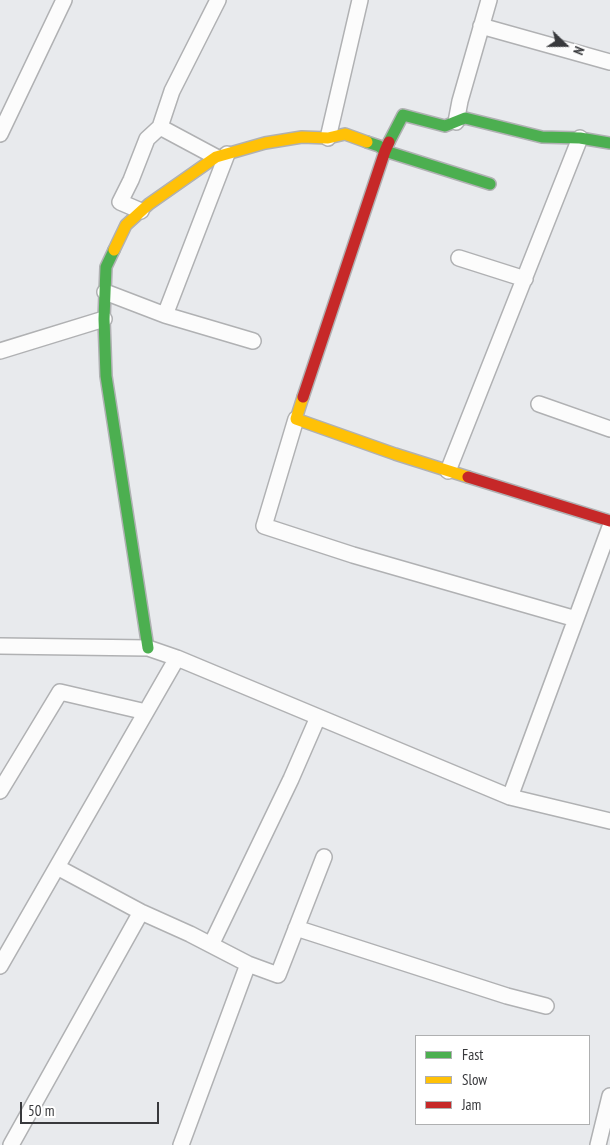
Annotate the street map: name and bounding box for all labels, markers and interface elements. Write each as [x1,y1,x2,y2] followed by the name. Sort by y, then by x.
[540,20,590,70] north arrow
[569,44,589,57] text: N
[415,1035,590,1125] legend
[462,1045,483,1064] text: Fast
[462,1070,487,1089] text: Slow
[22,1092,161,1124] scale bar
[462,1095,481,1114] text: Jam
[28,1101,54,1120] text: 50 m

